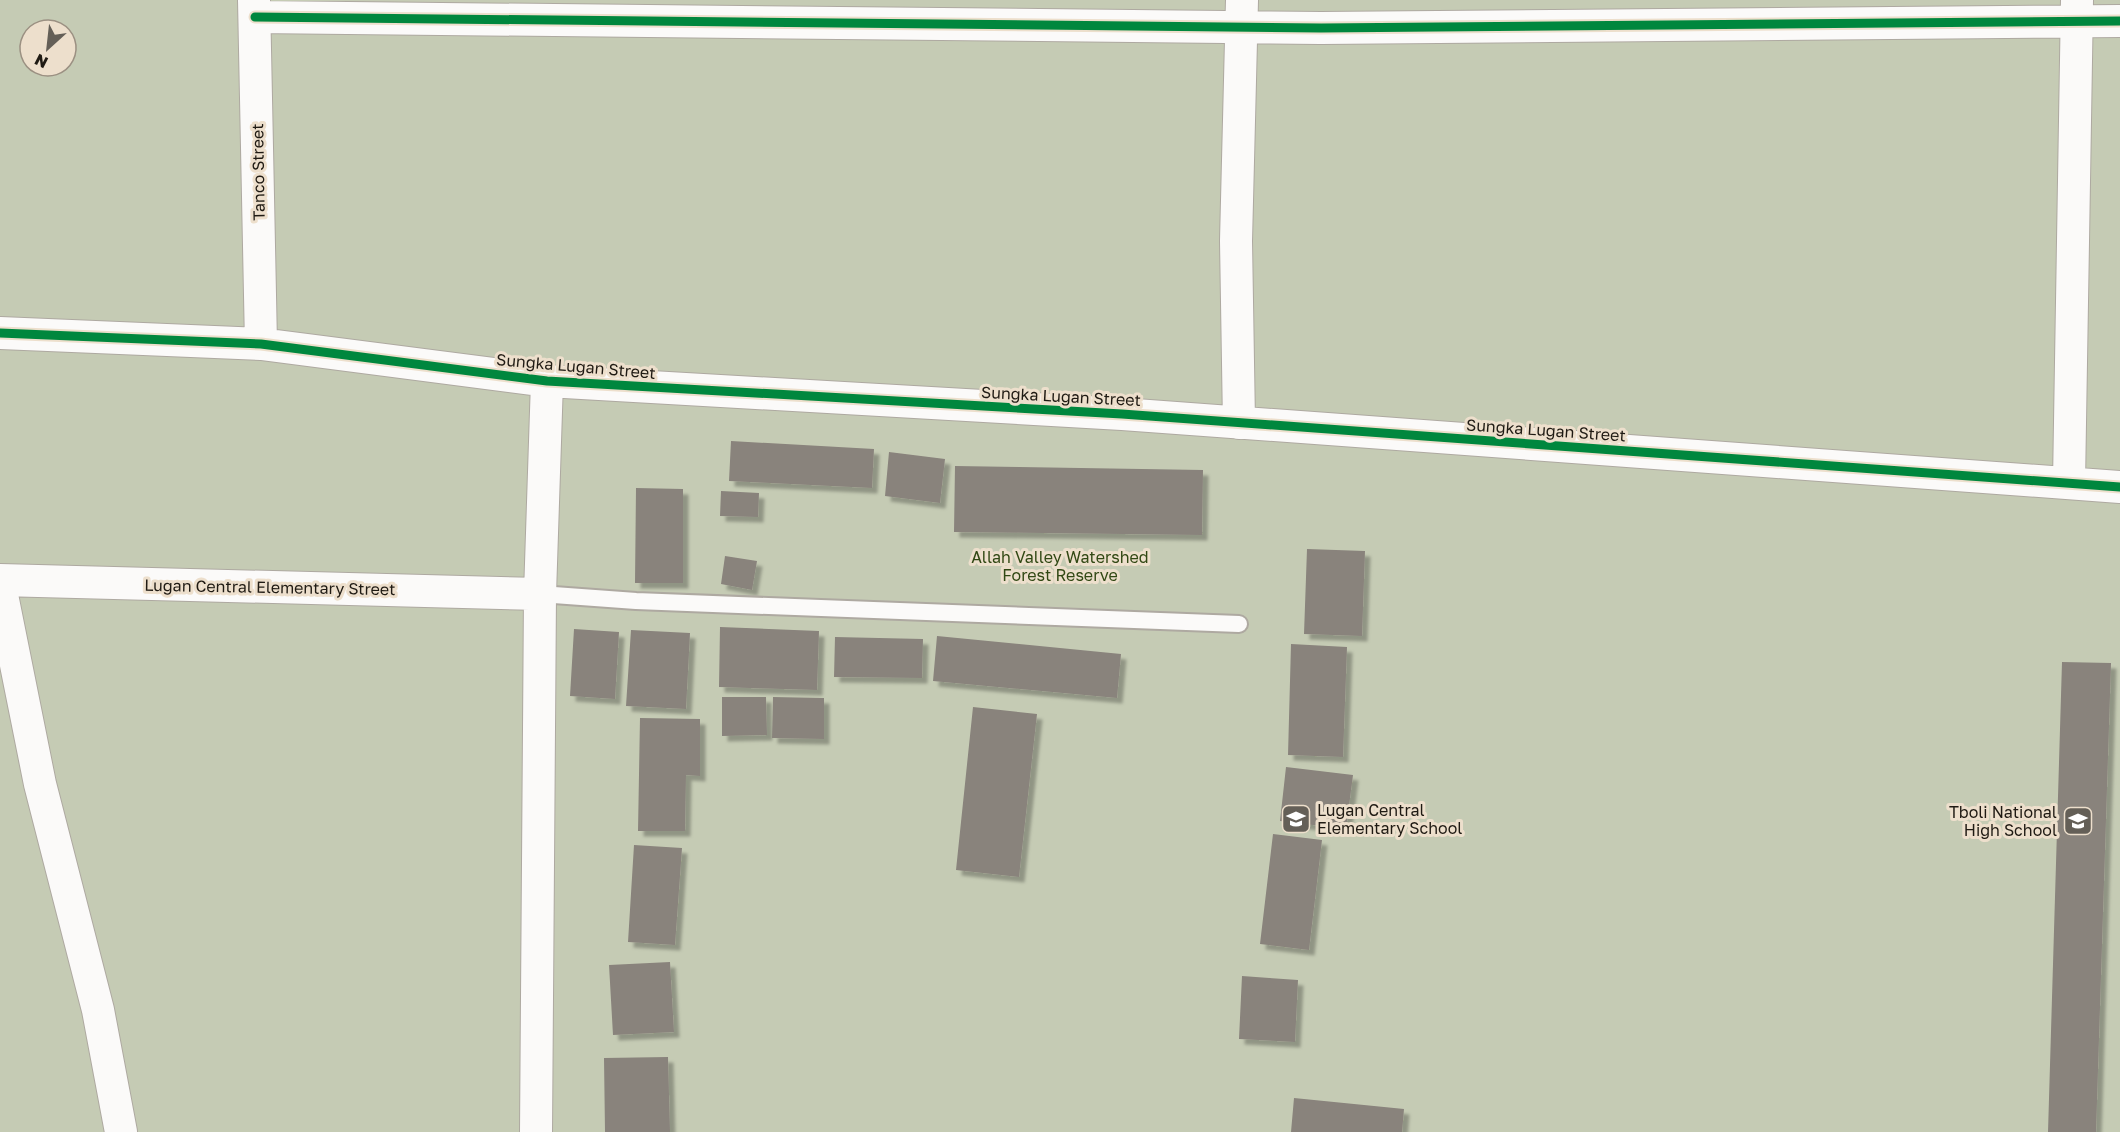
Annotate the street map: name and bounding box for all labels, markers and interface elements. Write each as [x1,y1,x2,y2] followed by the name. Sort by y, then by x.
[18,18,78,78] north arrow
[31,50,51,73] text: N
[247,123,269,221] street label: Tanco Street
[495,349,657,383] street label: Sungka Lugan Street
[981,382,1141,410] street label: Sungka Lugan Street
[1465,414,1627,446] street label: Sungka Lugan Street
[971,547,1149,585] park label: Allah Valley Watershed Forest Reserve
[144,575,396,599] street label: Lugan Central Elementary Street
[1317,800,1462,838] place label: Lugan Central Elementary School
[1949,802,2057,840] place label: Tboli National High School
[1280,803,1312,835] school or university icon: Lugan Central Elementary School
[2062,805,2094,837] school or university icon: Tboli National High School

